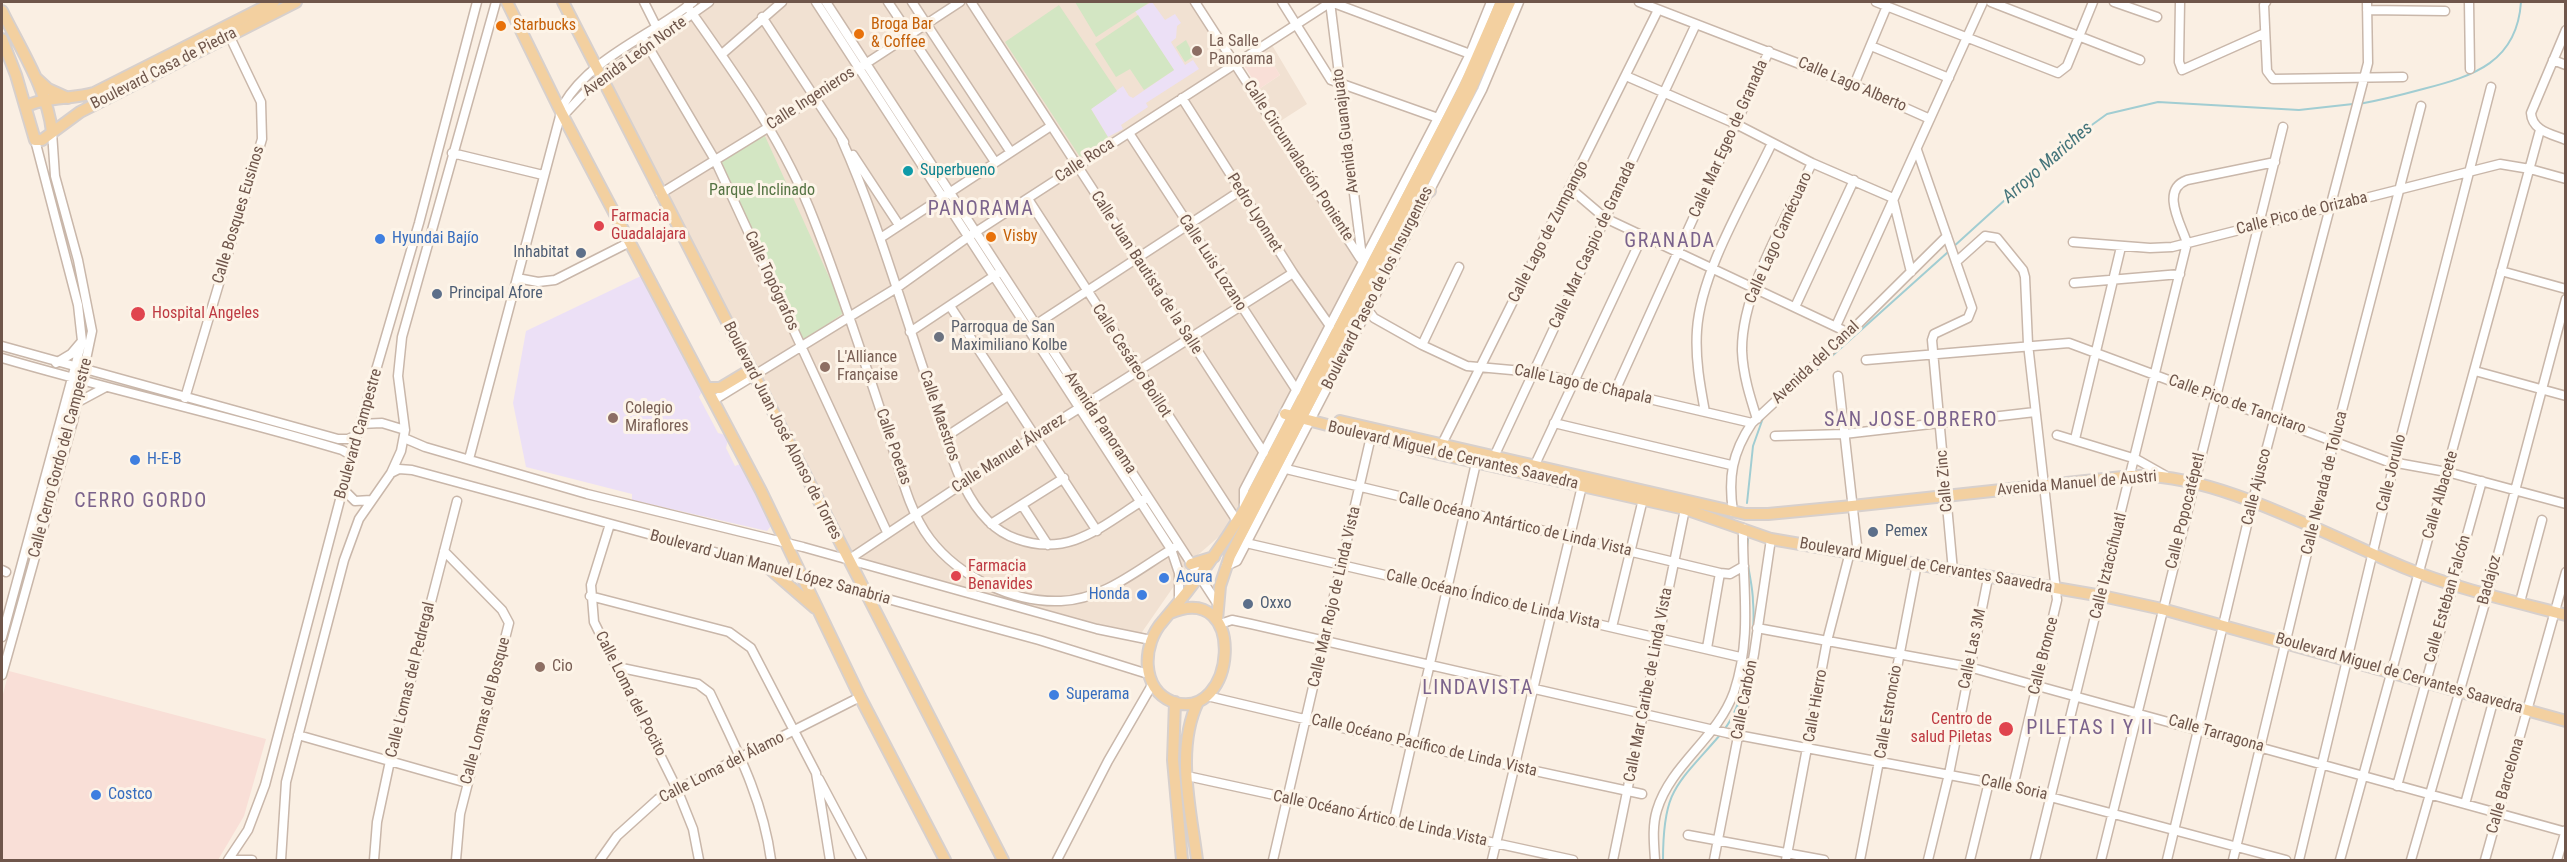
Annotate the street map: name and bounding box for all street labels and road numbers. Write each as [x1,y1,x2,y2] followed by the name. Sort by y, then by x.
[579,13,691,101] street label: Avenida León Norte
[88,24,240,114] street label: Boulevard Casa de Piedra
[1795,53,1909,117] street label: Calle Lago Alberto
[1686,57,1772,221] street label: Calle Mar Egeo de Granada
[763,63,859,135] street label: Calle Ingenieros
[1329,67,1363,195] street label: Avenida Guanajuato
[1239,77,1357,245] street label: Calle Circunvalación Poniente
[1052,135,1118,187] street label: Calle Roca
[209,144,269,286] street label: Calle Bosques Eusinos
[1505,158,1593,306] street label: Calle Lago de Zumpango
[1546,158,1640,332] street label: Calle Mar Caspio de Granada
[1741,169,1817,307] street label: Calle Lago Camécuaro
[1222,170,1286,256] street label: Pedro Lyonnet
[1318,183,1438,393] street label: Boulevard Paseo de los Insurgentes
[1086,188,1206,358] street label: Calle Juan Bautista de la Salle
[2234,188,2370,240] street label: Calle Pico de Orizaba
[1174,211,1250,315] street label: Calle Luis Lozano
[740,228,802,334] street label: Calle Topógrafos
[1087,301,1175,421] street label: Calle Cesáreo Boillot
[1768,318,1864,408] street label: Avenida del Canal
[719,319,845,543] street label: Boulevard Juan José Alonso de Torres
[25,356,97,560] street label: Calle Cerro Gordo del Campestre
[1512,361,1654,409] street label: Calle Lago de Chapala
[331,367,387,501] street label: Boulevard Campestre
[915,368,963,464] street label: Calle Maestros
[1060,368,1140,478] street label: Avenida Panorama
[2166,371,2308,439] street label: Calle Pico de Tancitaro
[871,406,915,488] street label: Calle Poetas
[2298,409,2352,557] street label: Calle Nevada de Toluca
[948,410,1070,498] street label: Calle Manuel Álvarez
[1326,418,1580,494] street label: Boulevard Miguel de Cervantes Saavedra
[2373,432,2411,514] street label: Calle Jorullo
[2238,447,2276,527] street label: Calle Ajusco
[1933,449,1957,513] street label: Calle Zinc
[2419,449,2463,541] street label: Calle Albacete
[2162,451,2210,571] street label: Calle Popocatépetl
[1996,467,2158,501] street label: Avenida Manuel de Austri
[1397,489,1633,561] street label: Calle Océano Antártico de Linda Vista
[1305,505,1365,689] street label: Calle Mar Rojo de Linda Vista
[2087,511,2131,621] street label: Calle Iztaccíhuatl
[648,527,892,609] street label: Boulevard Juan Manuel López Sanabria
[2421,533,2475,665] street label: Calle Esteban Falcón
[1798,534,2054,598] street label: Boulevard Miguel de Cervantes Saavedra
[2474,553,2506,607] street label: Badajoz
[1384,566,1602,634] street label: Calle Océano Índico de Linda Vista
[1621,586,1677,784] street label: Calle Mar Caribe de Linda Vista
[382,600,440,760] street label: Calle Lomas del Pedregal
[1955,607,1991,691] street label: Calle Las 3M
[2025,615,2063,697] street label: Calle Bronce
[590,628,670,760] street label: Calle Loma del Pocito
[2273,629,2525,719] street label: Boulevard Miguel de Cervantes Saavedra
[457,635,515,787] street label: Calle Lomas del Bosque
[1728,659,1762,741] street label: Calle Carbón
[1871,664,1907,760] street label: Calle Estroncio
[1800,668,1832,744] street label: Calle Hierro
[1309,711,1539,781] street label: Calle Océano Pacífico de Linda Vista
[2166,711,2266,757] street label: Calle Tarragona
[656,728,788,808] street label: Calle Loma del Álamo
[2483,736,2529,836] street label: Calle Barcelona
[1979,771,2049,805] street label: Calle Soria
[1271,787,1489,851] street label: Calle Océano Ártico de Linda Vista

